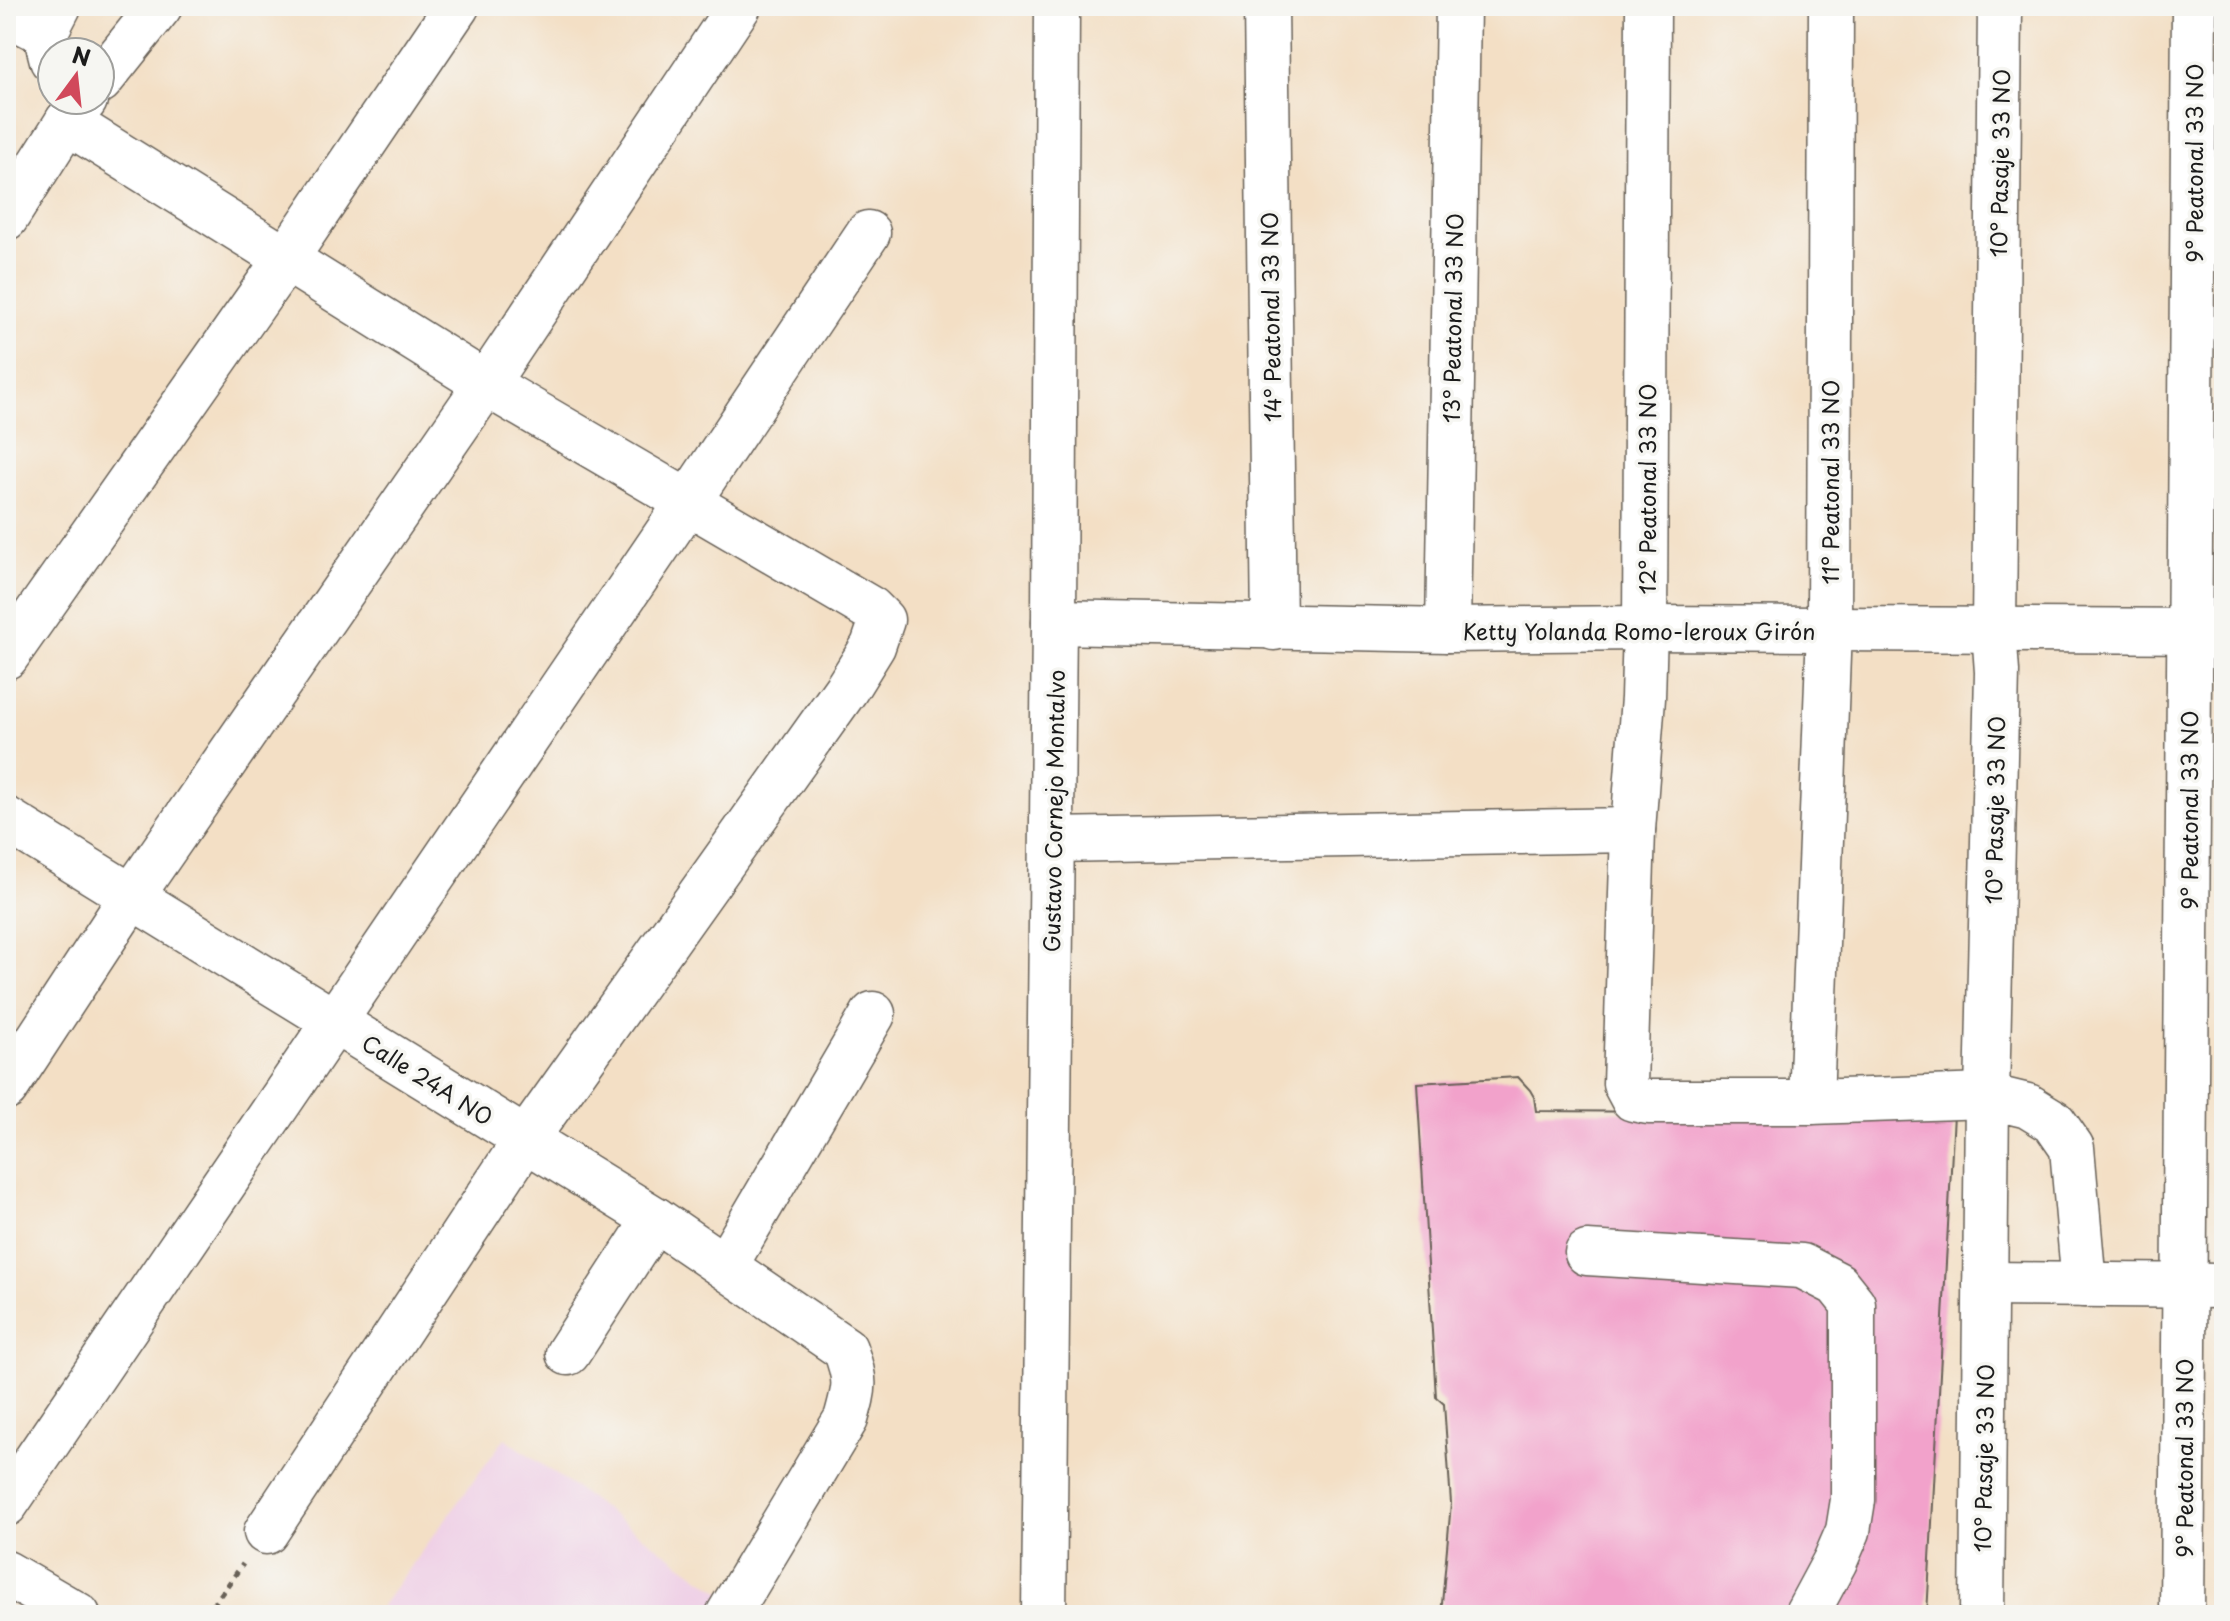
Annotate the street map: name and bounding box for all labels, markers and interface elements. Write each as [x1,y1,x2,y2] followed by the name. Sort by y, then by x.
[36,36,116,116] north arrow
[69,37,94,73] text: N
[2177,63,2210,263] street label: 9° Peatonal 33 NO
[1981,68,2017,258] street label: 10° Pasaje 33 NO
[1252,212,1288,422] street label: 14° Peatonal 33 NO
[1434,213,1470,423] street label: 13° Peatonal 33 NO
[1813,380,1846,584] street label: 11° Peatonal 33 NO
[1630,383,1663,595] street label: 12° Peatonal 33 NO
[1463,614,1815,647] street label: Ketty Yolanda Romo-leroux Girón
[1034,669,1072,953] street label: Gustavo Cornejo Montalvo
[2172,710,2205,910] street label: 9° Peatonal 33 NO
[1976,715,2012,905] street label: 10° Pasaje 33 NO
[356,1026,500,1132] street label: Calle 24A NO
[2167,1358,2200,1558] street label: 9° Peatonal 33 NO
[1965,1363,2001,1553] street label: 10° Pasaje 33 NO

